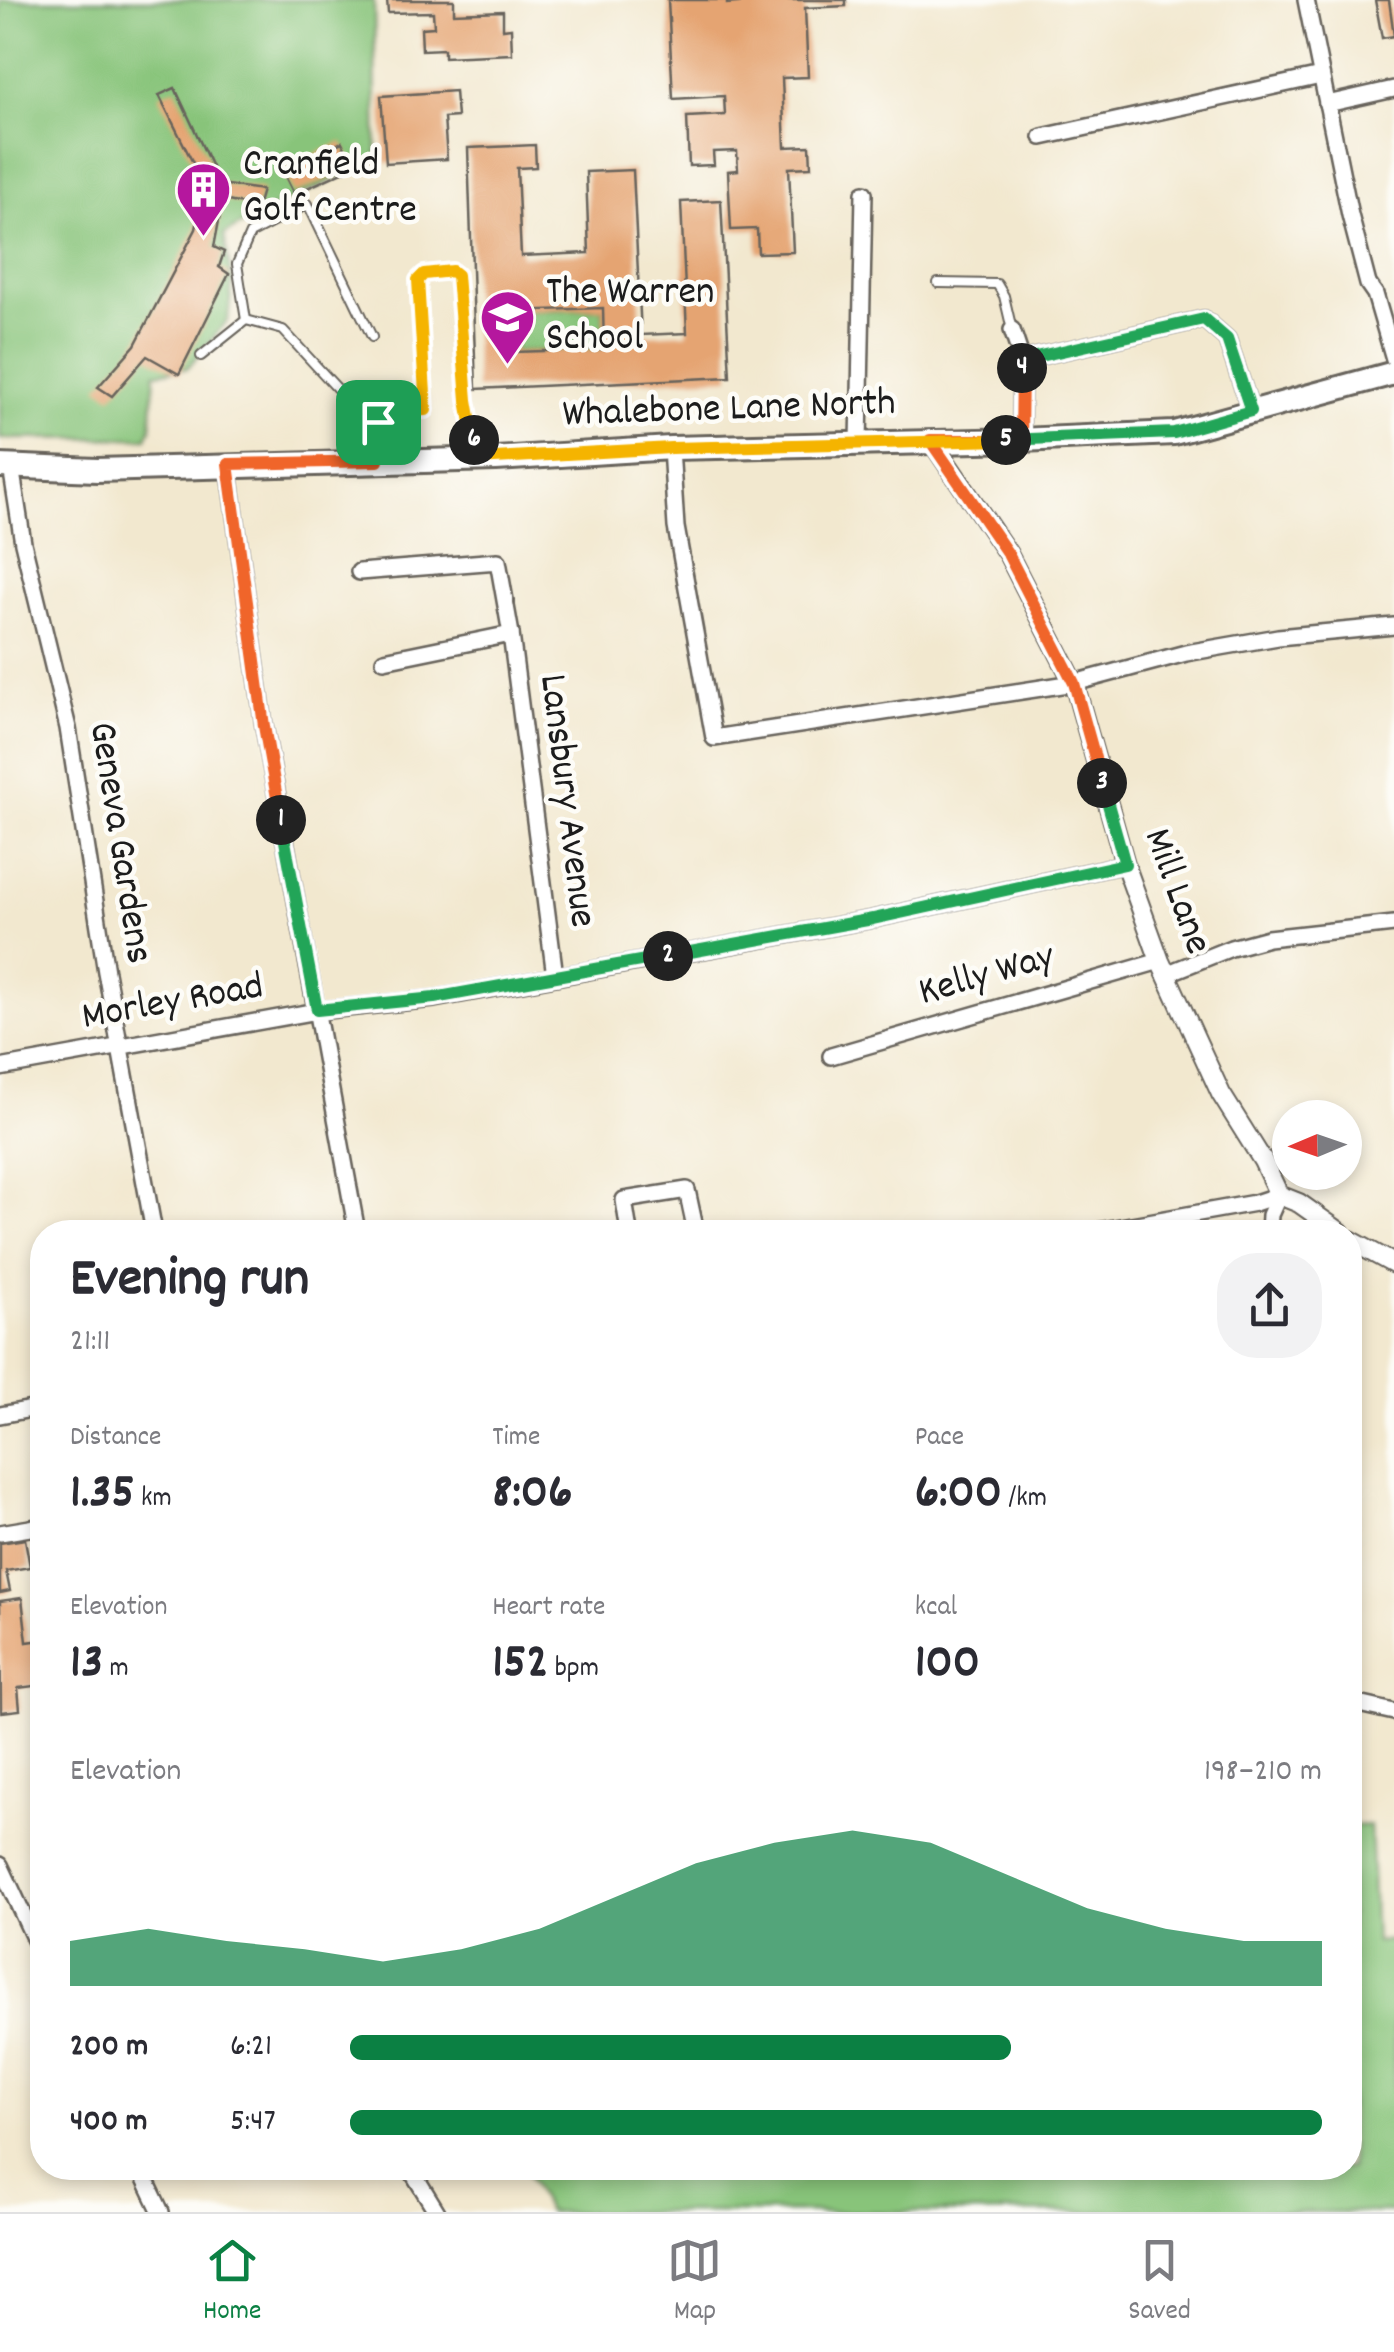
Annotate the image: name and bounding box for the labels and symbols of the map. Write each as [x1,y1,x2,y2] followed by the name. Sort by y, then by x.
[243,138,417,241] place label: Cranfield Golf Centre
[174,159,234,238] building icon: Cranfield Golf Centre
[546,266,715,369] place label: The Warren School
[477,287,537,366] school or university icon: The Warren School
[997,343,1047,393] pin: 4
[561,377,897,445] street label: Whalebone Lane North
[336,380,421,465] pin
[449,415,499,465] pin: 6
[981,415,1031,465] pin: 5
[521,671,609,931] street label: Lansbury Avenue
[71,718,165,968] street label: Geneva Gardens
[1077,758,1127,808] pin: 3
[256,795,306,845] pin: 1
[1126,821,1224,963] street label: Mill Lane
[913,930,1062,1023] street label: Kelly Way
[643,931,693,981] pin: 2
[78,960,268,1048] street label: Morley Road
[1272,1100,1362,1190] north arrow

